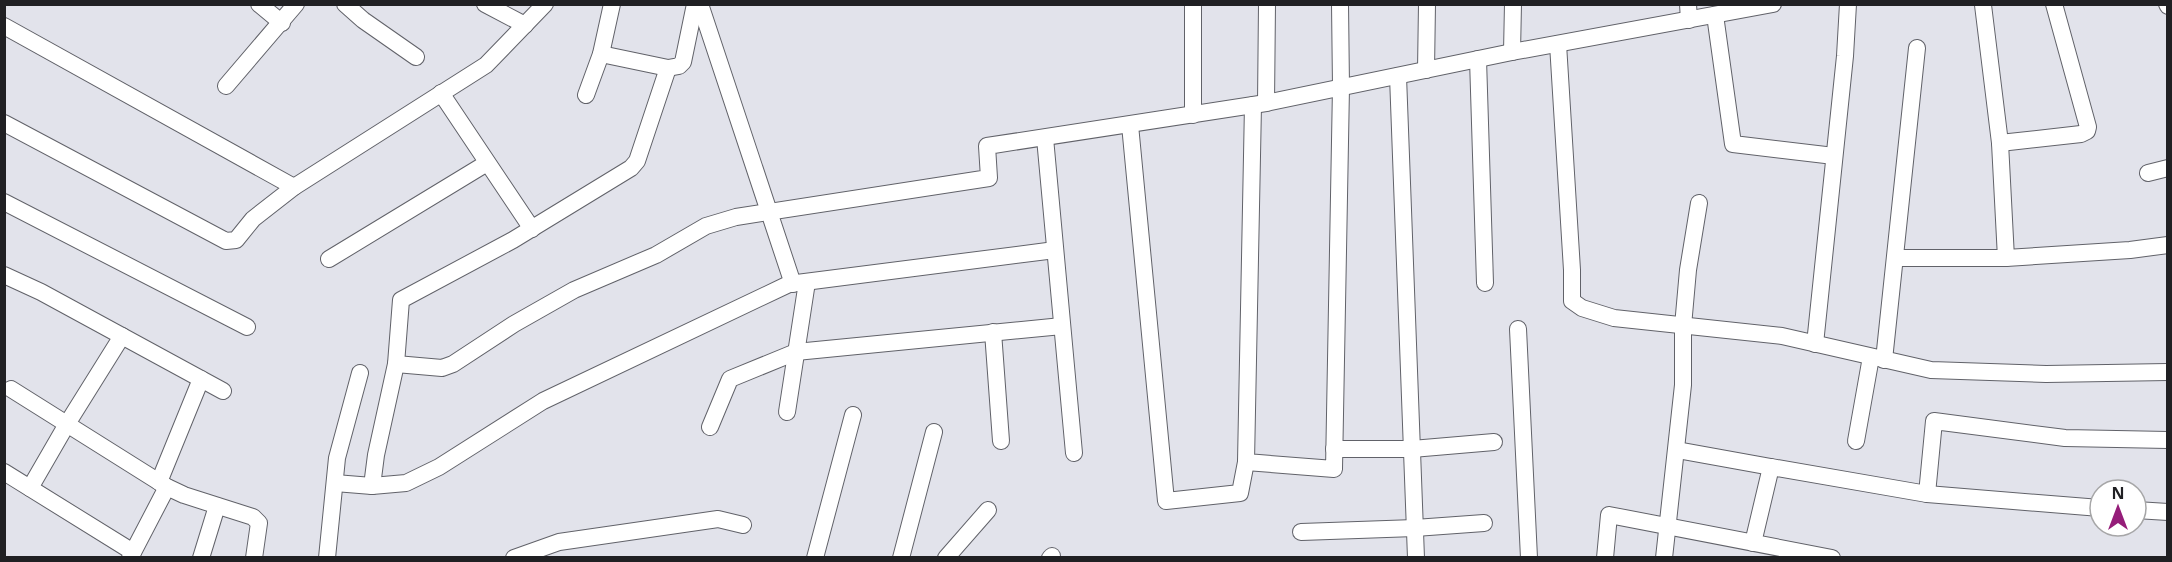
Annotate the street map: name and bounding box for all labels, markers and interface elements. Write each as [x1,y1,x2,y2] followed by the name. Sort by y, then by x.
[2088,478,2148,538] north arrow
[2111,482,2125,504] text: N

